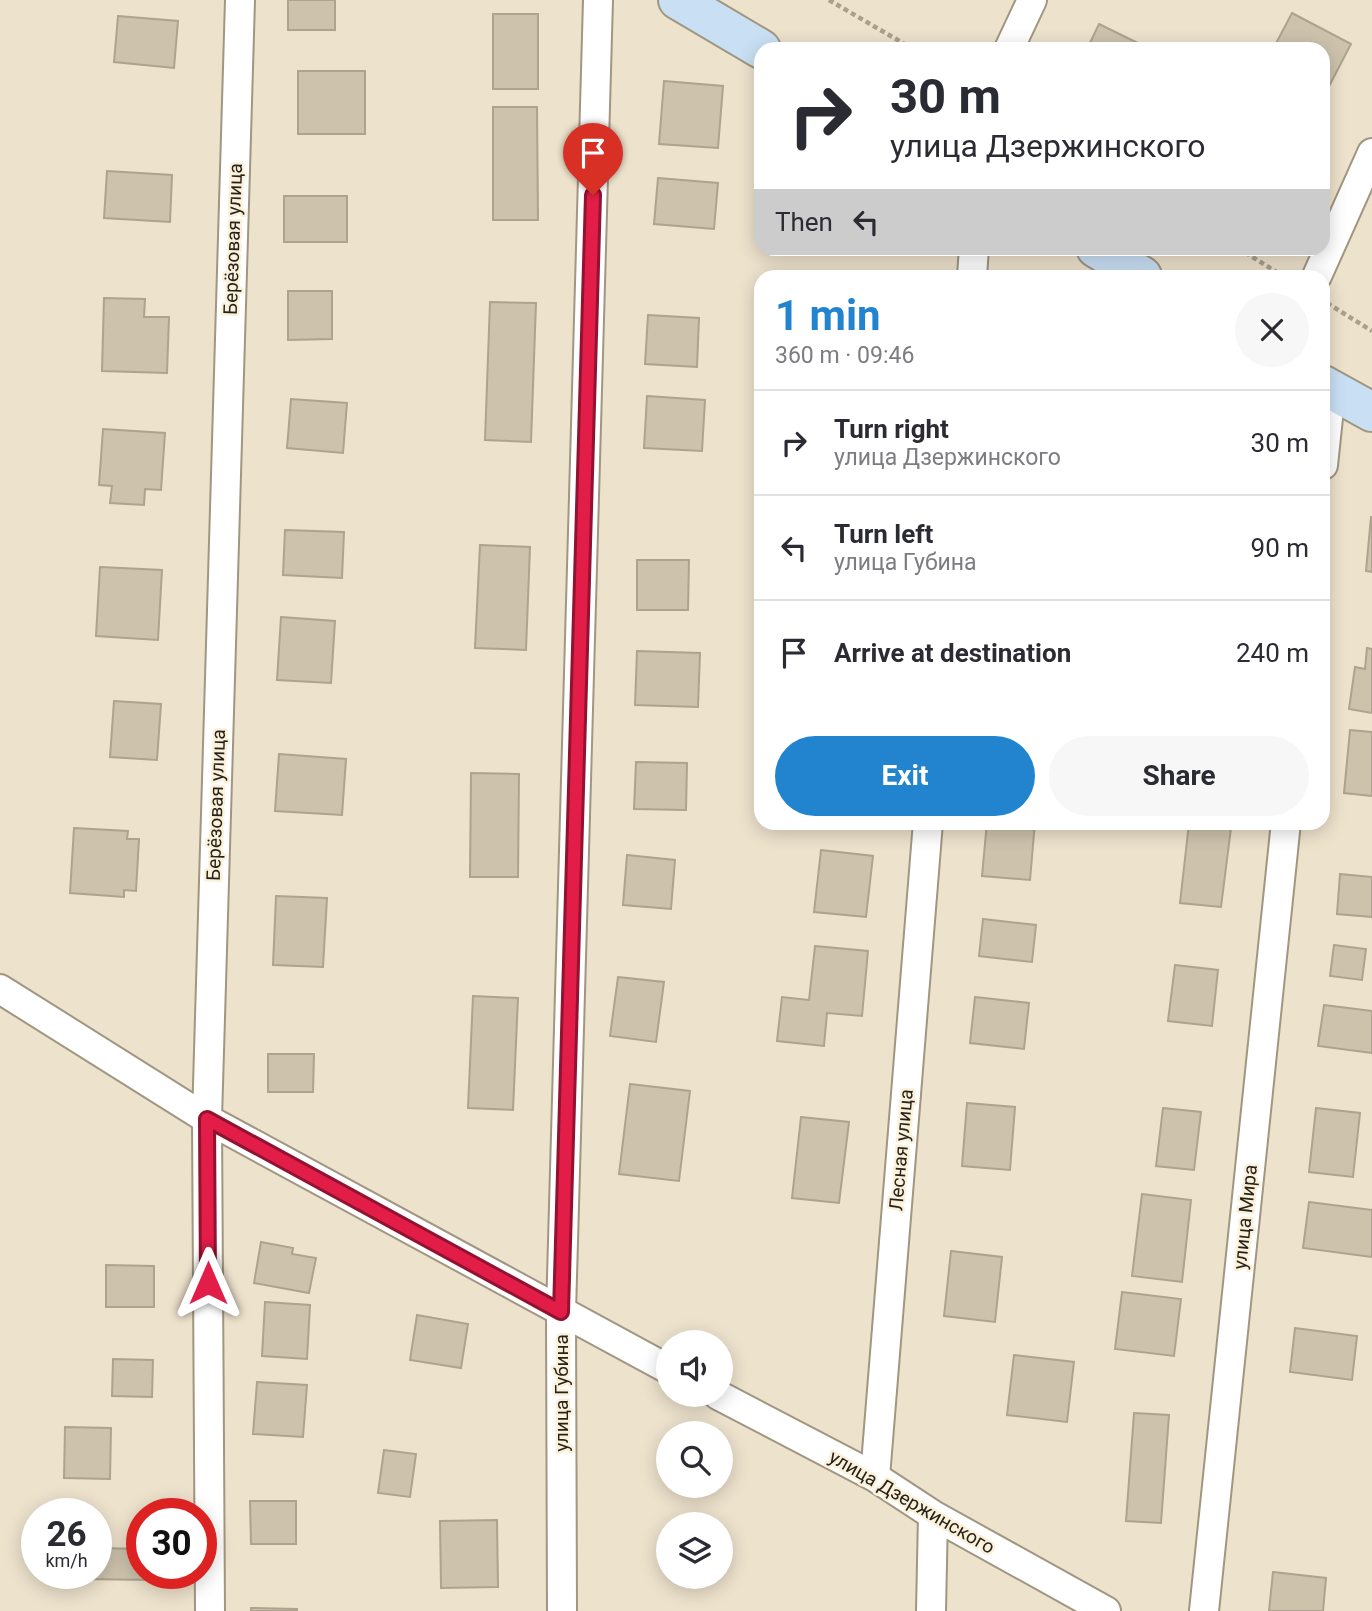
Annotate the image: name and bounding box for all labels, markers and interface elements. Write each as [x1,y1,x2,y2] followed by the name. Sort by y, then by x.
[890,68,1001,125] text: 30 m
[775,70,866,161] icon: right
[563,123,623,195] pin
[890,127,1206,165] text: улица Дзержинского
[574,134,612,172] icon: arrive
[219,163,247,315] street label: Берёзовая улица
[847,203,885,241] icon: left
[775,207,833,237] text: Then
[775,291,881,340] text: 1 min
[1235,293,1309,367] button: close
[775,342,914,369] text: 360 m · 09:46
[834,414,949,444] text: Turn right
[775,424,813,462] icon: right
[1251,428,1309,458] text: 30 m
[834,444,1061,471] text: улица Дзержинского
[834,519,933,549] text: Turn left
[775,529,813,567] icon: left
[1251,533,1309,563] text: 90 m
[834,549,977,576] text: улица Губина
[775,634,813,672] icon: arrive
[834,638,1071,668] text: Arrive at destination
[1236,638,1309,668] text: 240 m
[202,729,230,881] street label: Берёзовая улица
[775,736,1035,816] button: Exit
[1049,736,1309,816] button: Share
[884,1088,918,1212] street label: Лесная улица
[1228,1163,1262,1271] street label: улица Мира
[171,1246,245,1320] position arrow
[656,1330,733,1589] map controls
[656,1330,733,1407] button: sound
[550,1334,573,1452] street label: улица Губина
[656,1421,733,1498] button: search
[825,1445,999,1559] street label: улица Дзержинского
[126,1498,217,1589] speed limit sign: 30
[656,1512,733,1589] button: layers
[46,1514,87,1555] text: 26
[45,1550,88,1571] text: km/h

